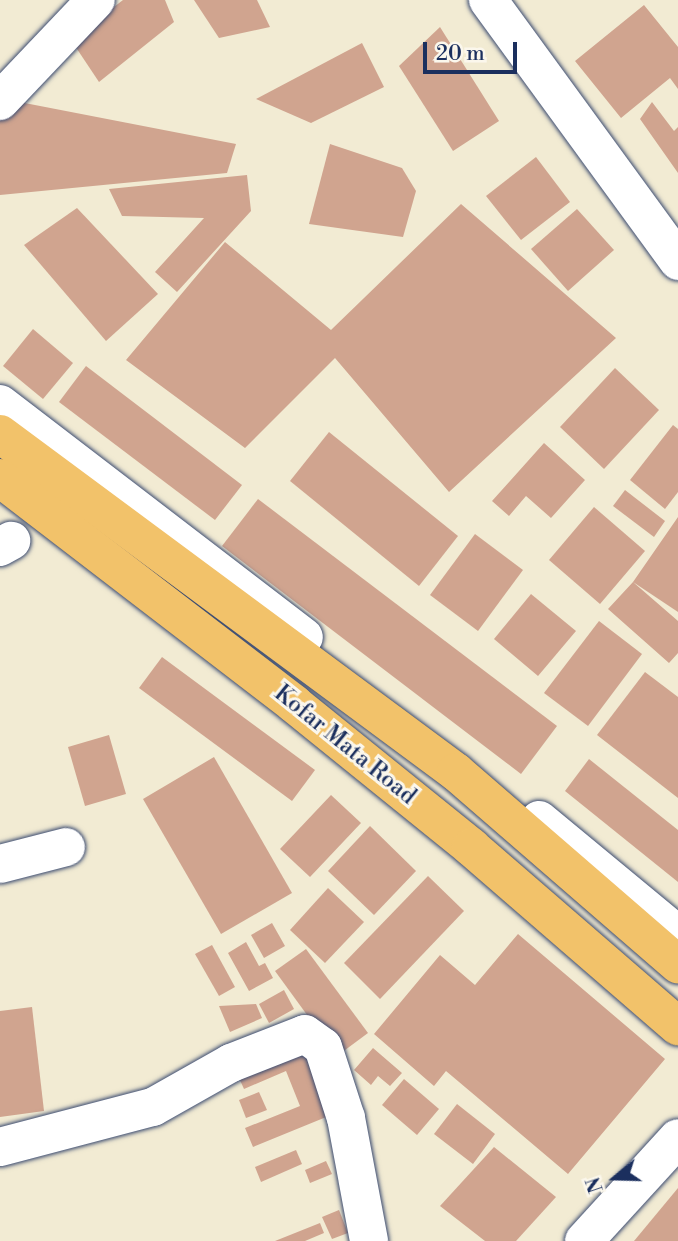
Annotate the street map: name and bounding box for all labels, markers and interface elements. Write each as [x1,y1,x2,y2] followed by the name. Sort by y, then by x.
[426,28,520,72] scale bar
[436,41,485,67] text: 20 m
[269,680,421,810] street label: Kofar Mata Road
[580,1143,650,1213] north arrow
[581,1174,609,1196] text: N

